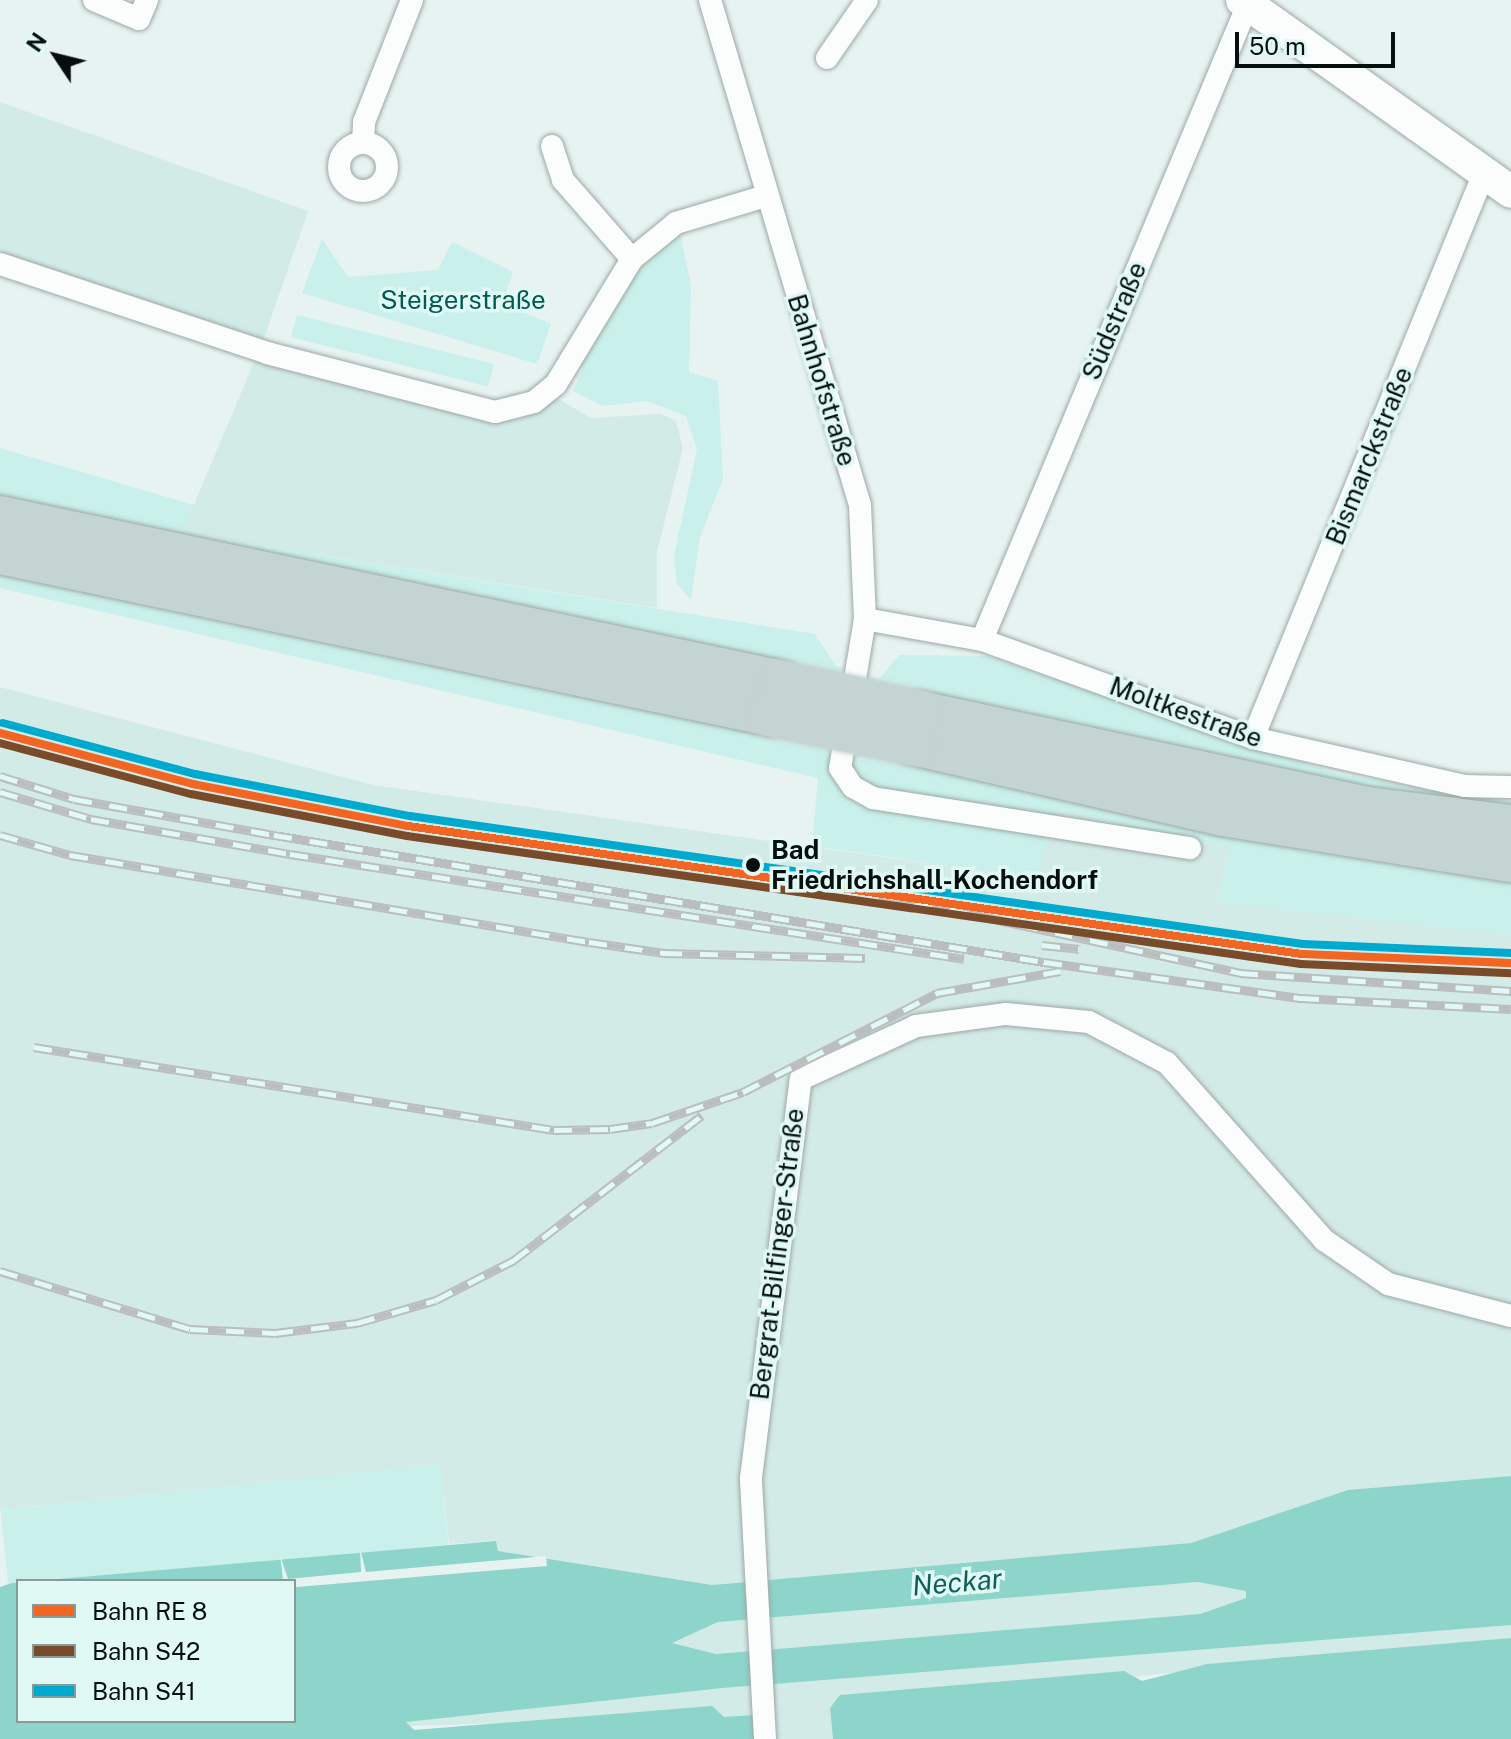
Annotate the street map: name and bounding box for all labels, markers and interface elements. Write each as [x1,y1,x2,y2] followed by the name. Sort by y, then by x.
[16,16,96,96] north arrow
[1239,16,1399,66] scale bar
[21,28,52,57] text: N
[1249,32,1306,60] text: 50 m
[1075,257,1153,385] street label: Südstraße
[380,284,546,316] park label: Steigerstraße
[781,290,863,470] street label: Bahnhofstraße
[1319,362,1419,550] street label: Bismarckstraße
[1105,670,1267,754] street label: Moltkestraße
[771,834,1098,896] place label: Bad Friedrichshall-Kochendorf
[742,854,764,876] marker: Bad Friedrichshall-Kochendorf
[744,1106,810,1402] street label: Bergrat-Bilfinger-Straße
[911,1561,1003,1603] water label: Neckar
[16,1579,296,1723] legend
[92,1597,207,1625] text: Bahn RE 8
[92,1637,200,1665] text: Bahn S42
[92,1677,196,1705] text: Bahn S41

